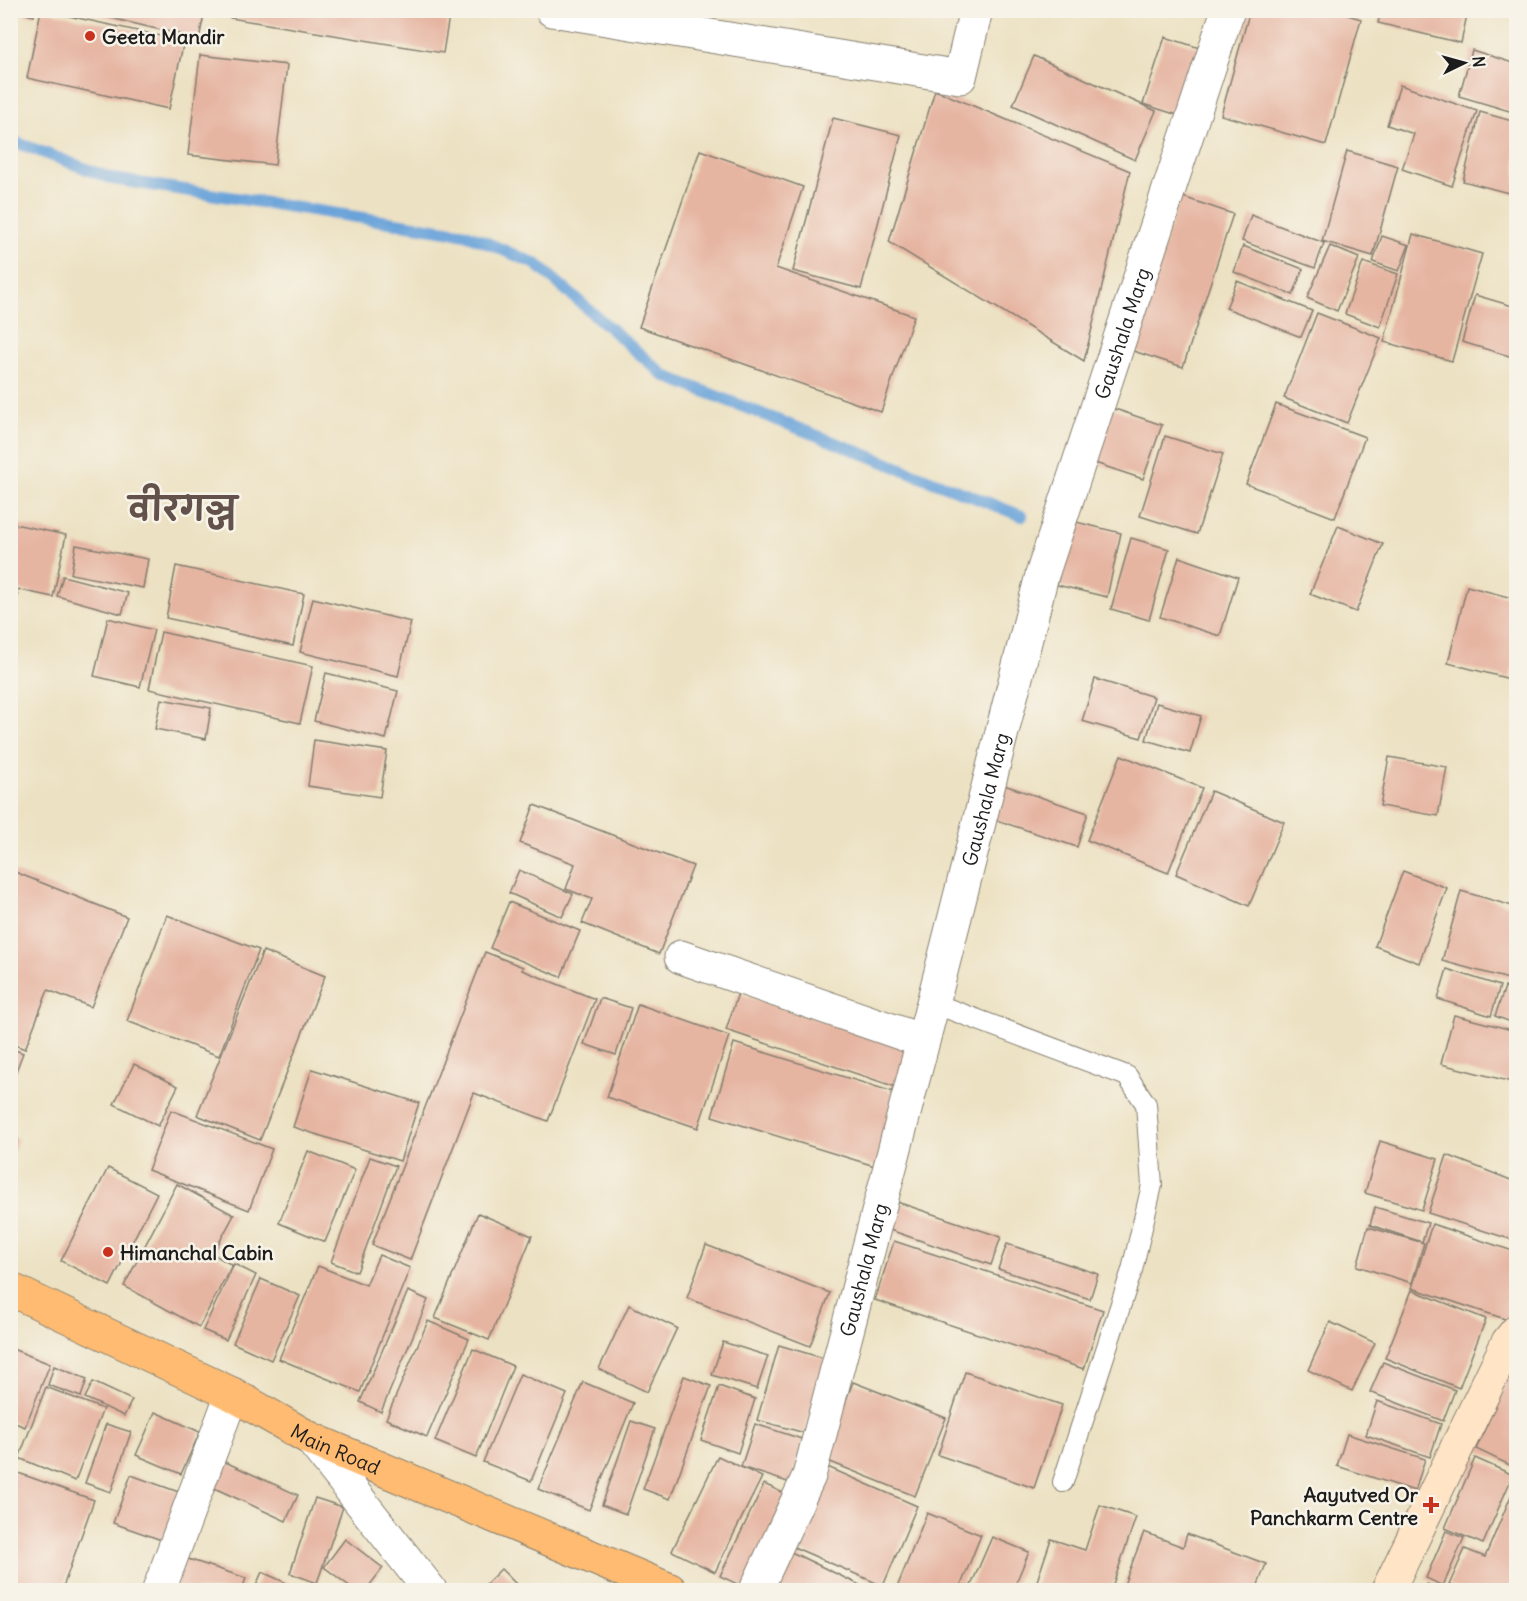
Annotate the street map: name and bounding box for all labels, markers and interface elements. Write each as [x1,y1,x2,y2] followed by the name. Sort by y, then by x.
[102,24,225,49] place label: Geeta Mandir
[83,29,97,43] marker: Geeta Mandir
[1434,33,1494,93] north arrow
[1468,55,1489,68] text: N
[1088,264,1155,402] street label: Gaushala Marg
[126,483,240,531] district label: वीरगञ्ज
[956,730,1014,869] street label: Gaushala Marg
[834,1200,893,1339] street label: Gaushala Marg
[120,1240,274,1265] place label: Himanchal Cabin
[101,1245,115,1259] marker: Himanchal Cabin
[286,1418,384,1479] street label: Main Road
[1250,1482,1419,1530] place label: Aayutved Or Panchkarm Centre
[1422,1496,1440,1514] marker: Aayutved Or Panchkarm Centre

